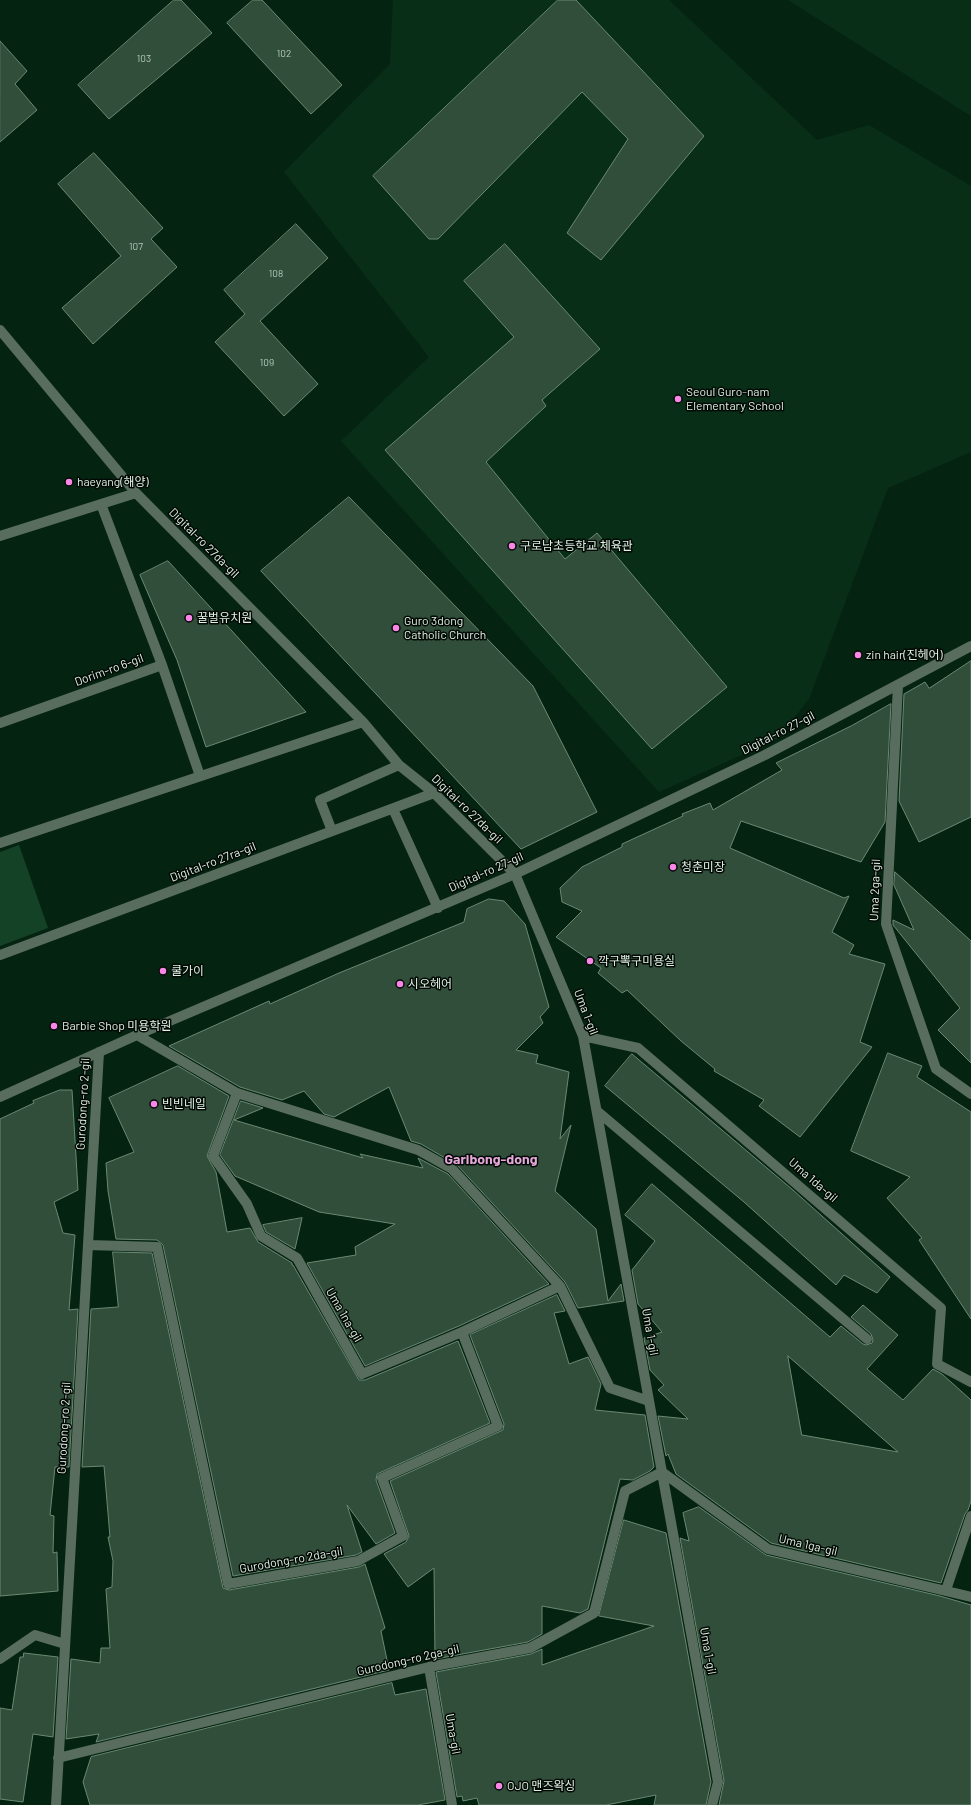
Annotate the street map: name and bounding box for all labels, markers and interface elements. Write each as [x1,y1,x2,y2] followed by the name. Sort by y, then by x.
[277,48,291,60] house number: 102
[137,53,151,65] house number: 103
[129,241,143,253] house number: 107
[269,268,283,280] house number: 108
[260,357,274,369] house number: 109
[686,385,784,413] place label: Seoul Guro-nam Elementary School
[673,394,683,404] marker: Seoul Guro-nam Elementary School
[77,475,149,489] place label: haeyang(해양)
[64,477,74,487] marker: haeyang(해양)
[166,505,242,581] street label: Digital-ro 27da-gil
[520,539,633,553] place label: 구로남초등학교 체육관
[507,541,517,551] marker: 구로남초등학교 체육관
[197,611,252,625] place label: 꿀벌유치원
[184,613,194,623] marker: 꿀벌유치원
[404,614,486,642] place label: Guro 3dong Catholic Church
[391,623,401,633] marker: Guro 3dong Catholic Church
[866,648,943,662] place label: zin hair(진헤어)
[853,650,863,660] marker: zin hair(진헤어)
[73,651,145,689] street label: Dorim-ro 6-gil
[739,708,817,758] street label: Digital-ro 27-gil
[429,772,505,846] street label: Digital-ro 27da-gil
[168,839,258,885] street label: Digital-ro 27ra-gil
[446,849,526,895] street label: Digital-ro 27-gil
[867,859,883,921] street label: Uma 2ga-gil
[681,860,725,874] place label: 청춘미장
[668,862,678,872] marker: 청춘미장
[598,954,675,968] place label: 깍구뽁구미용실
[585,956,595,966] marker: 깍구뽁구미용실
[171,964,204,978] place label: 쿨가이
[158,966,168,976] marker: 쿨가이
[408,977,452,991] place label: 시오헤어
[395,979,405,989] marker: 시오헤어
[571,987,601,1037] street label: Uma 1-gil
[62,1019,171,1033] place label: Barbie Shop 미용학원
[49,1021,59,1031] marker: Barbie Shop 미용학원
[73,1058,93,1150] street label: Gurodong-ro 2-gil
[162,1097,206,1111] place label: 빈빈네일
[149,1099,159,1109] marker: 빈빈네일
[445,1151,537,1167] district label: Garibong-dong
[786,1155,840,1205] street label: Uma 1da-gil
[323,1285,365,1345] street label: Uma 1na-gil
[639,1307,661,1357] street label: Uma 1-gil
[54,1382,74,1474] street label: Gurodong-ro 2-gil
[777,1531,839,1559] street label: Uma 1ga-gil
[238,1544,344,1576] street label: Gurodong-ro 2da-gil
[697,1626,719,1676] street label: Uma 1-gil
[355,1641,461,1679] street label: Gurodong-ro 2ga-gil
[442,1713,464,1755] street label: Uma-gil
[507,1779,575,1793] place label: OJO 맨즈왁싱
[494,1781,504,1791] marker: OJO 맨즈왁싱

